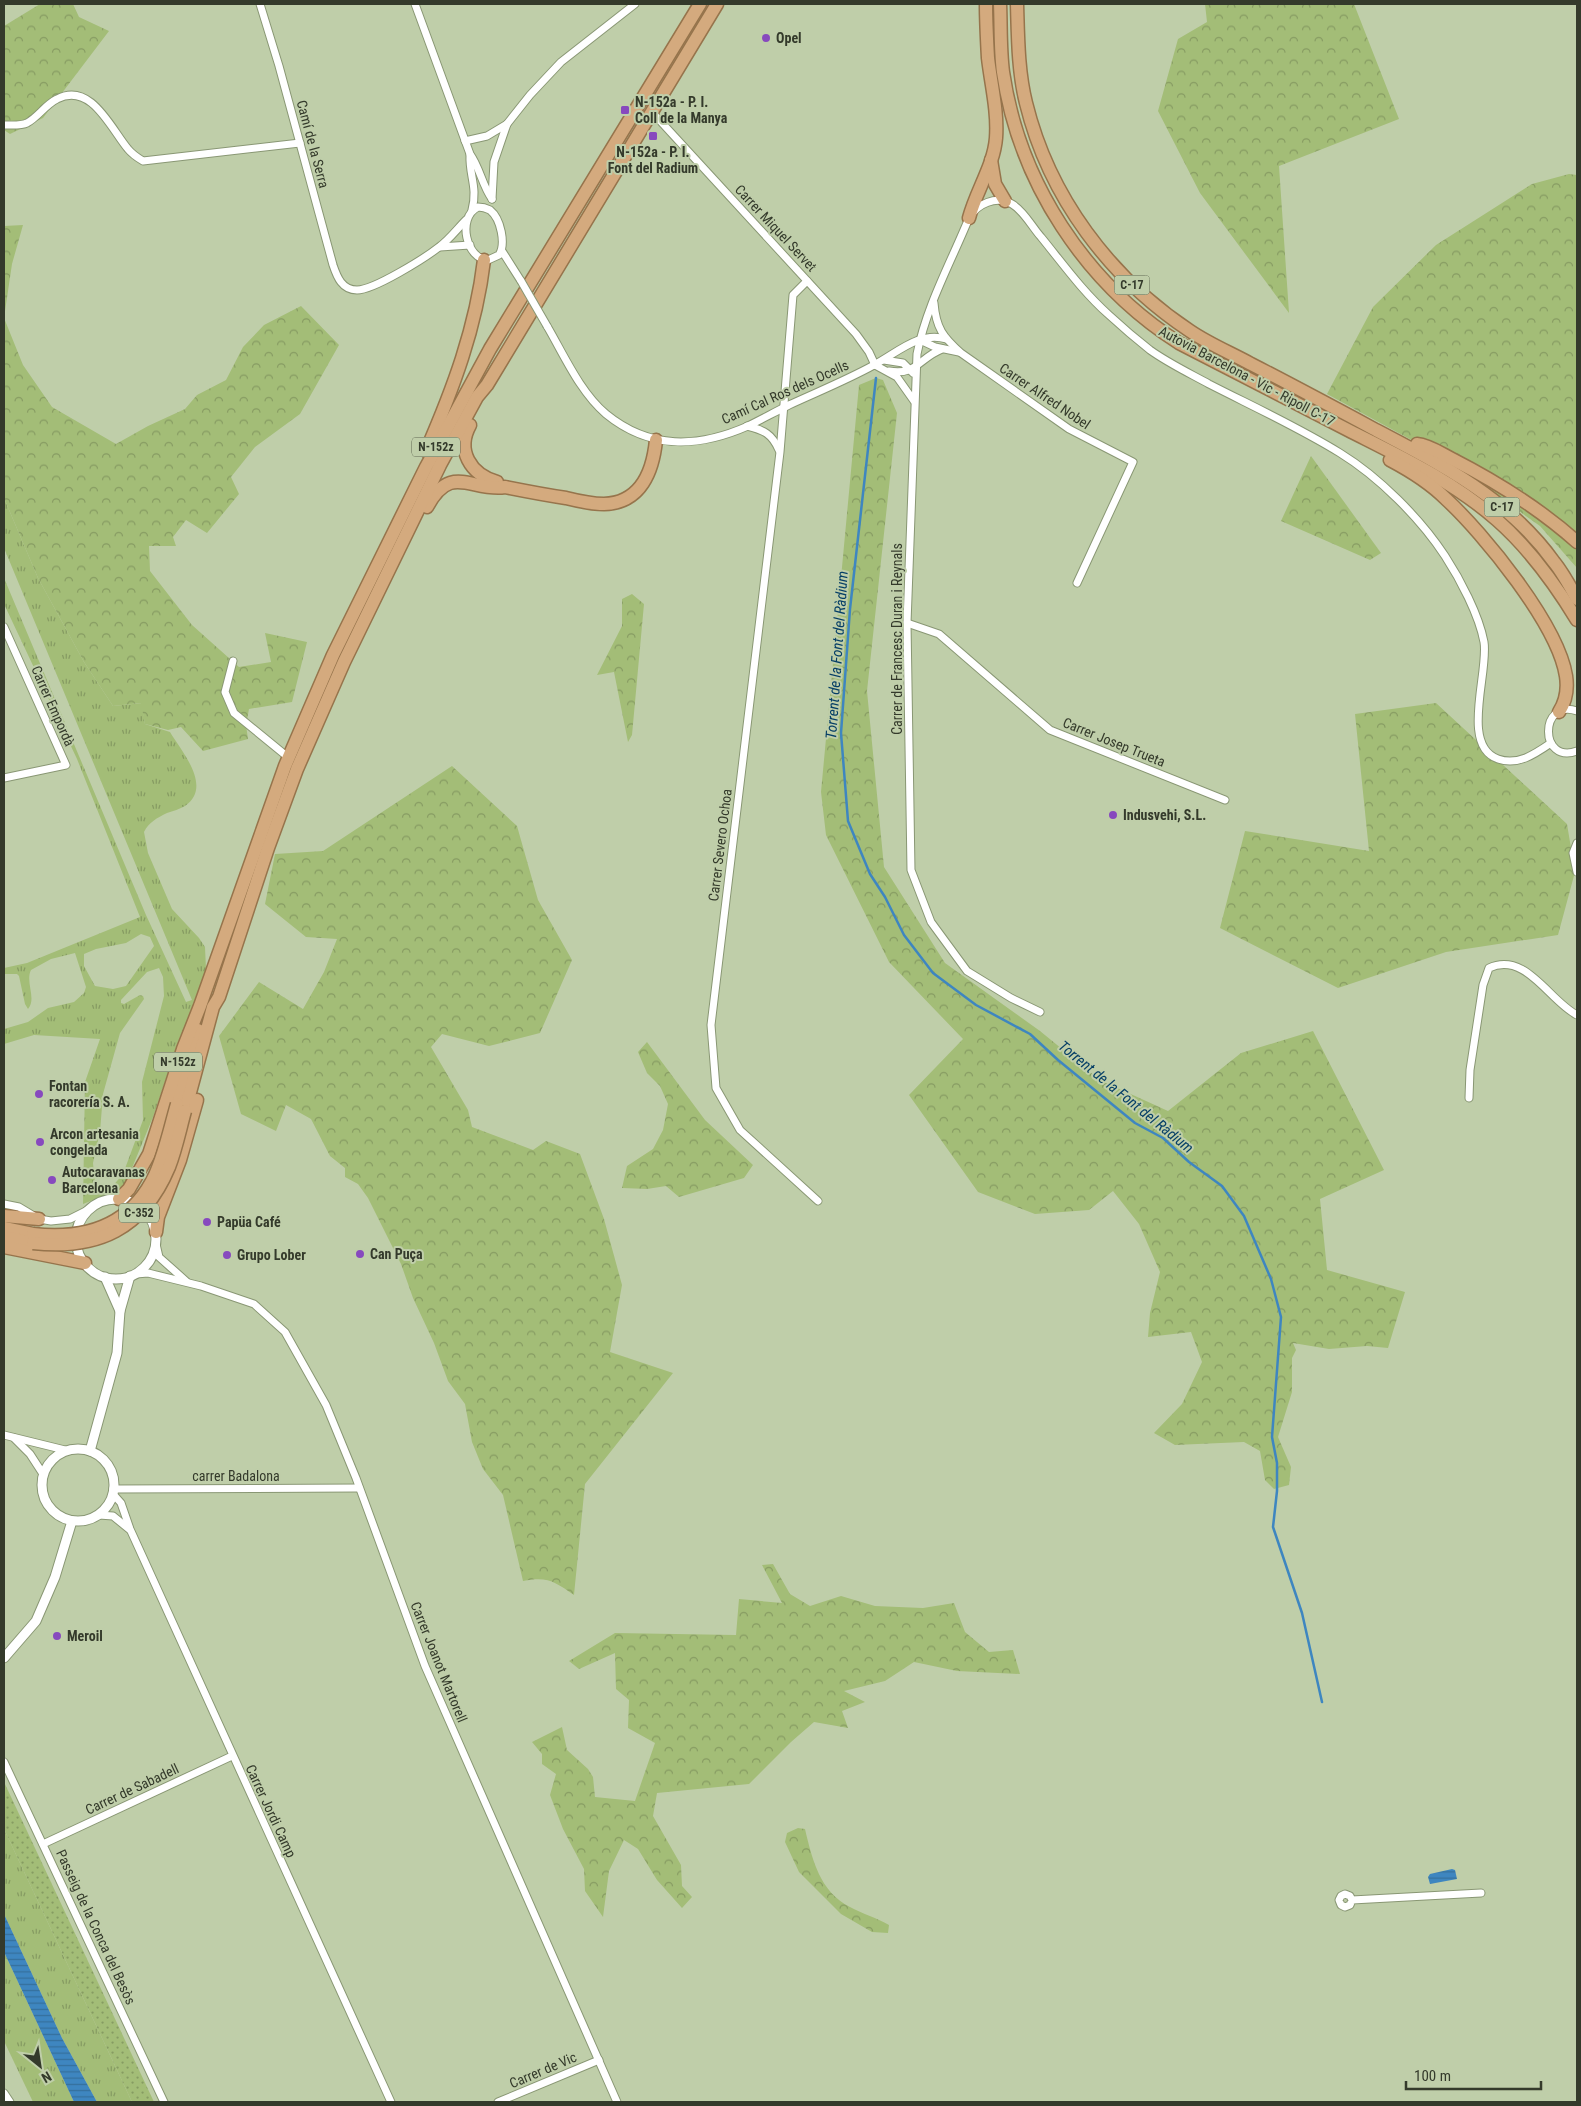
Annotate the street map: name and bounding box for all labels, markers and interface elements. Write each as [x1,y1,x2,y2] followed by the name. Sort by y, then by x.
[776,30,802,46] place label: Opel
[760,32,772,44] marker: Opel
[635,94,728,126] place label: N-152a - P. I. Coll de la Manya
[294,98,332,190] street label: Camí de la Serra
[619,104,631,116] marker: N-152a - P. I. Coll de la Manya
[647,130,659,142] marker: N-152a - P. I. Font del Radium
[608,144,698,176] place label: N-152a - P. I. Font del Radium
[732,181,820,275] street label: Carrer Miquel Servet
[1114,276,1150,294] road number: C-17
[1156,323,1338,429] street label: Autovia Barcelona - Vic - Ripoll C-17
[719,357,851,427] street label: Camí Cal Ros dels Ocells
[997,360,1093,432] street label: Carrer Alfred Nobel
[412,438,460,457] road number: N-152z
[1484,498,1520,516] road number: C-17
[889,543,905,735] street label: Carrer de Francesc Duran i Reynals
[822,570,852,740] water label: Torrent de la Font del Ràdium
[28,663,78,749] street label: Carrer Empordà
[1061,714,1167,770] street label: Carrer Josep Trueta
[705,788,735,902] street label: Carrer Severo Ochoa
[1123,807,1206,823] place label: Indusvehi, S.L.
[1107,809,1119,821] marker: Indusvehi, S.L.
[1055,1037,1197,1157] water label: Torrent de la Font del Ràdium
[154,1052,202,1072] road number: N-152z
[49,1078,130,1110] place label: Fontan racorería S. A.
[33,1088,45,1100] marker: Fontan racorería S. A.
[50,1126,139,1158] place label: Arcon artesania congelada
[34,1136,46,1148] marker: Arcon artesania congelada
[62,1164,145,1196] place label: Autocaravanas Barcelona
[46,1174,58,1186] marker: Autocaravanas Barcelona
[119,1204,159,1222] road number: C-352
[217,1214,281,1230] place label: Papüa Café
[201,1216,213,1228] marker: Papüa Café
[370,1246,423,1262] place label: Can Puça
[237,1247,306,1263] place label: Grupo Lober
[354,1248,366,1260] marker: Can Puça
[221,1249,233,1261] marker: Grupo Lober
[192,1468,280,1484] street label: carrer Badalona
[407,1599,471,1725] street label: Carrer Joanot Martorell
[67,1628,103,1644] place label: Meroil
[51,1630,63,1642] marker: Meroil
[83,1760,181,1818] street label: Carrer de Sabadell
[243,1762,300,1860] street label: Carrer Jordi Camp
[53,1847,139,2007] street label: Passeig de la Conca del Besòs
[15,2041,65,2091] north arrow
[507,2049,579,2091] street label: Carrer de Vic
[1406,2058,1541,2090] scale bar
[1414,2067,1451,2085] text: 100 m
[39,2068,54,2086] text: N

